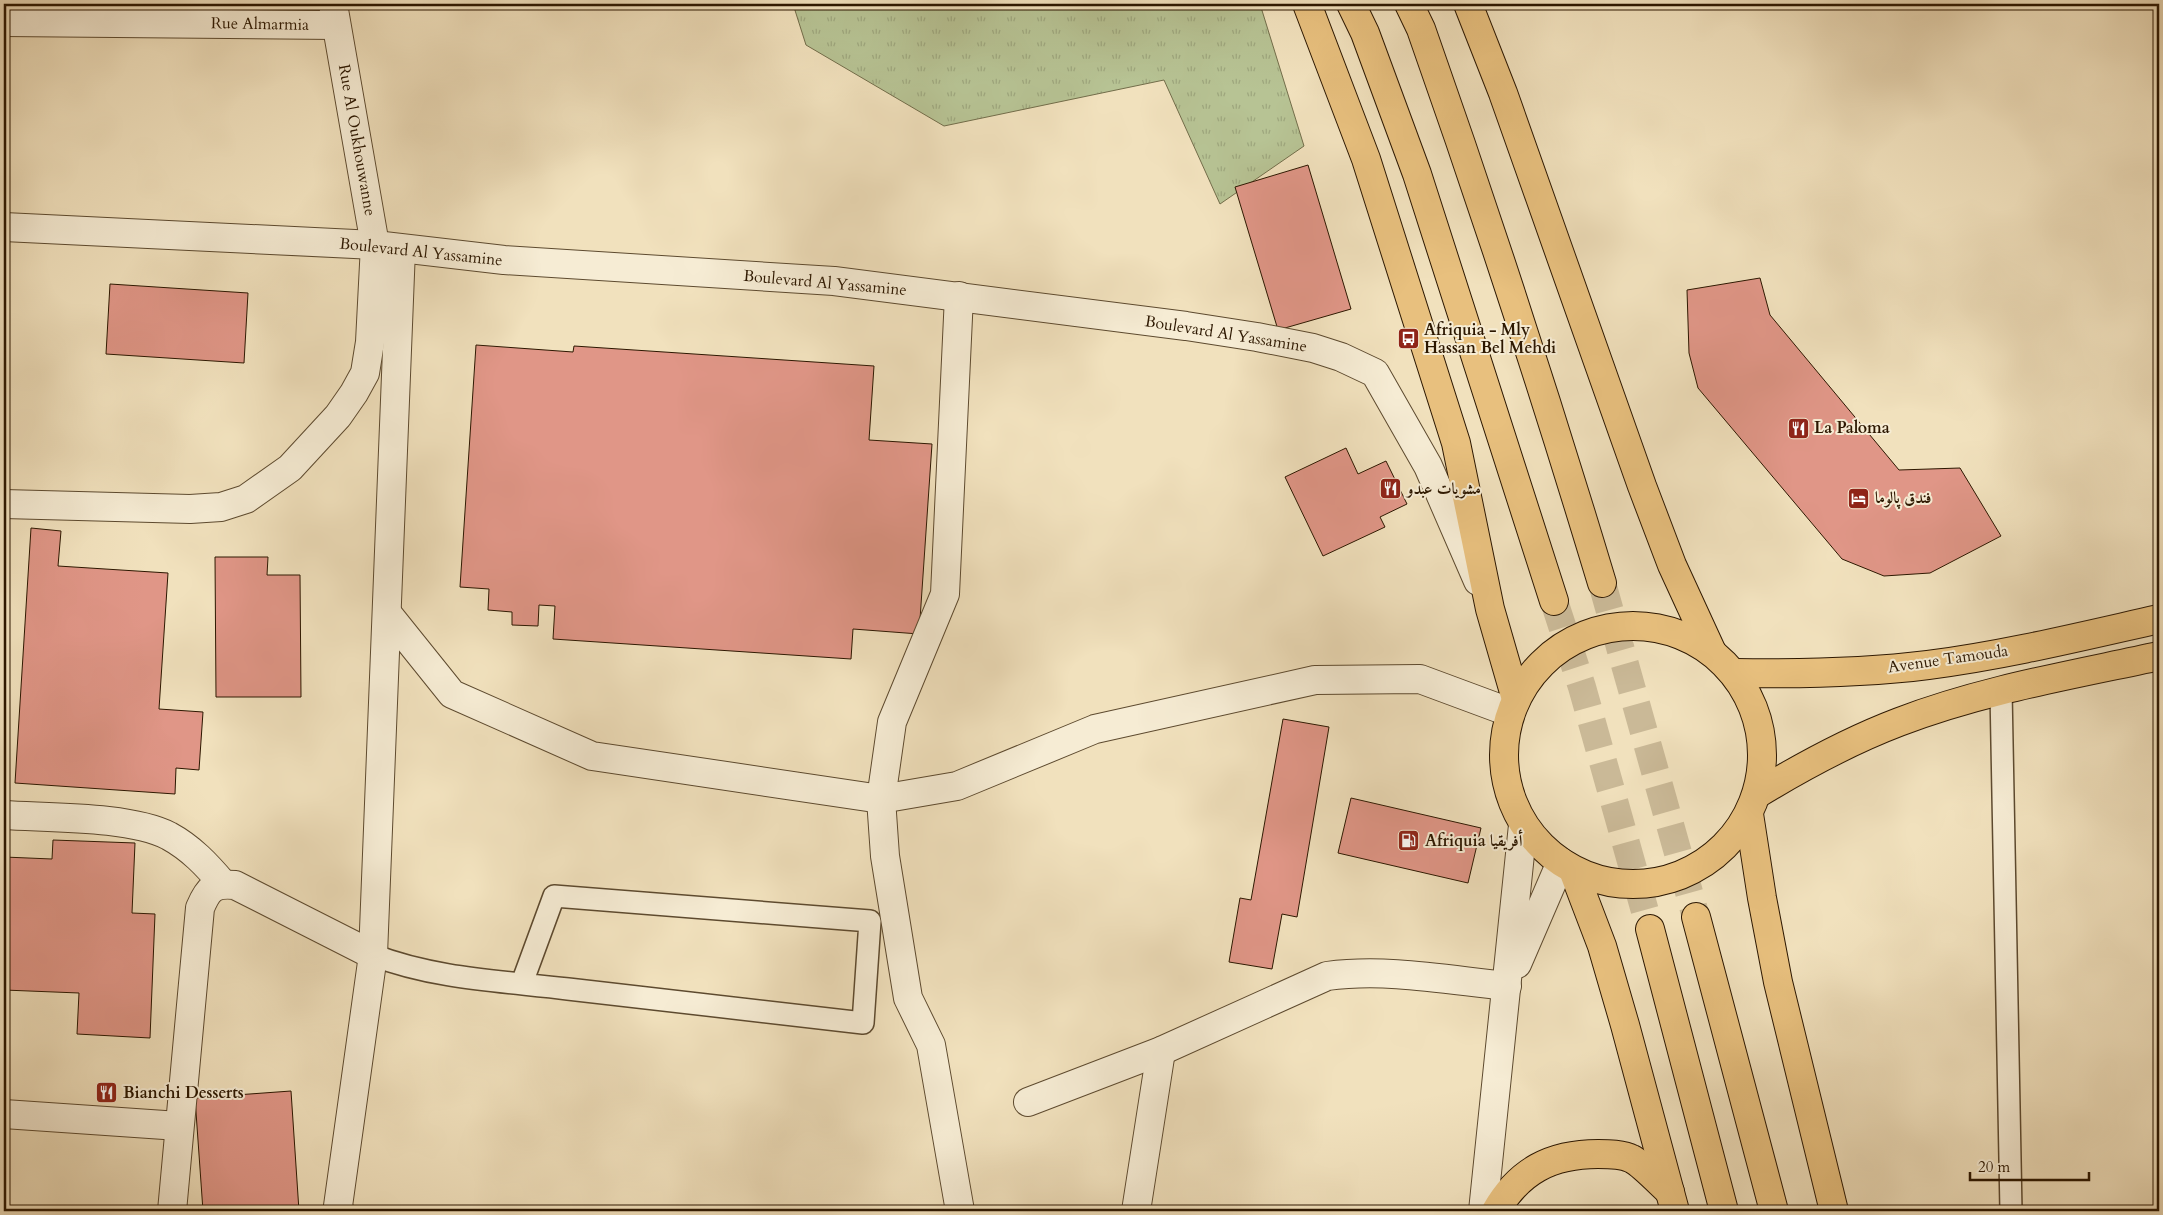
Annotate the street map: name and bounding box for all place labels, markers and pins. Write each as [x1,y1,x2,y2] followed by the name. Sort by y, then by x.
[1424,319,1556,359] place label: Afriquia - Mly Hassan Bel Mehdi
[1396,327,1420,351] bus stop icon: Afriquia - Mly Hassan Bel Mehdi
[1786,416,1810,440] restaurant icon: La Paloma
[1814,417,1890,439] place label: La Paloma
[1379,477,1403,501] restaurant icon: مشويات عبدو
[1405,478,1481,500] place label: مشويات عبدو
[1847,486,1871,510] hotel icon: فندق پالوما
[1875,487,1931,510] place label: فندق پالوما
[1397,829,1421,853] fuel station icon: Afriquia أفريقيا
[1425,829,1523,852] place label: Afriquia أفريقيا
[95,1081,119,1105] restaurant icon: Bianchi Desserts
[123,1082,244,1104] place label: Bianchi Desserts

